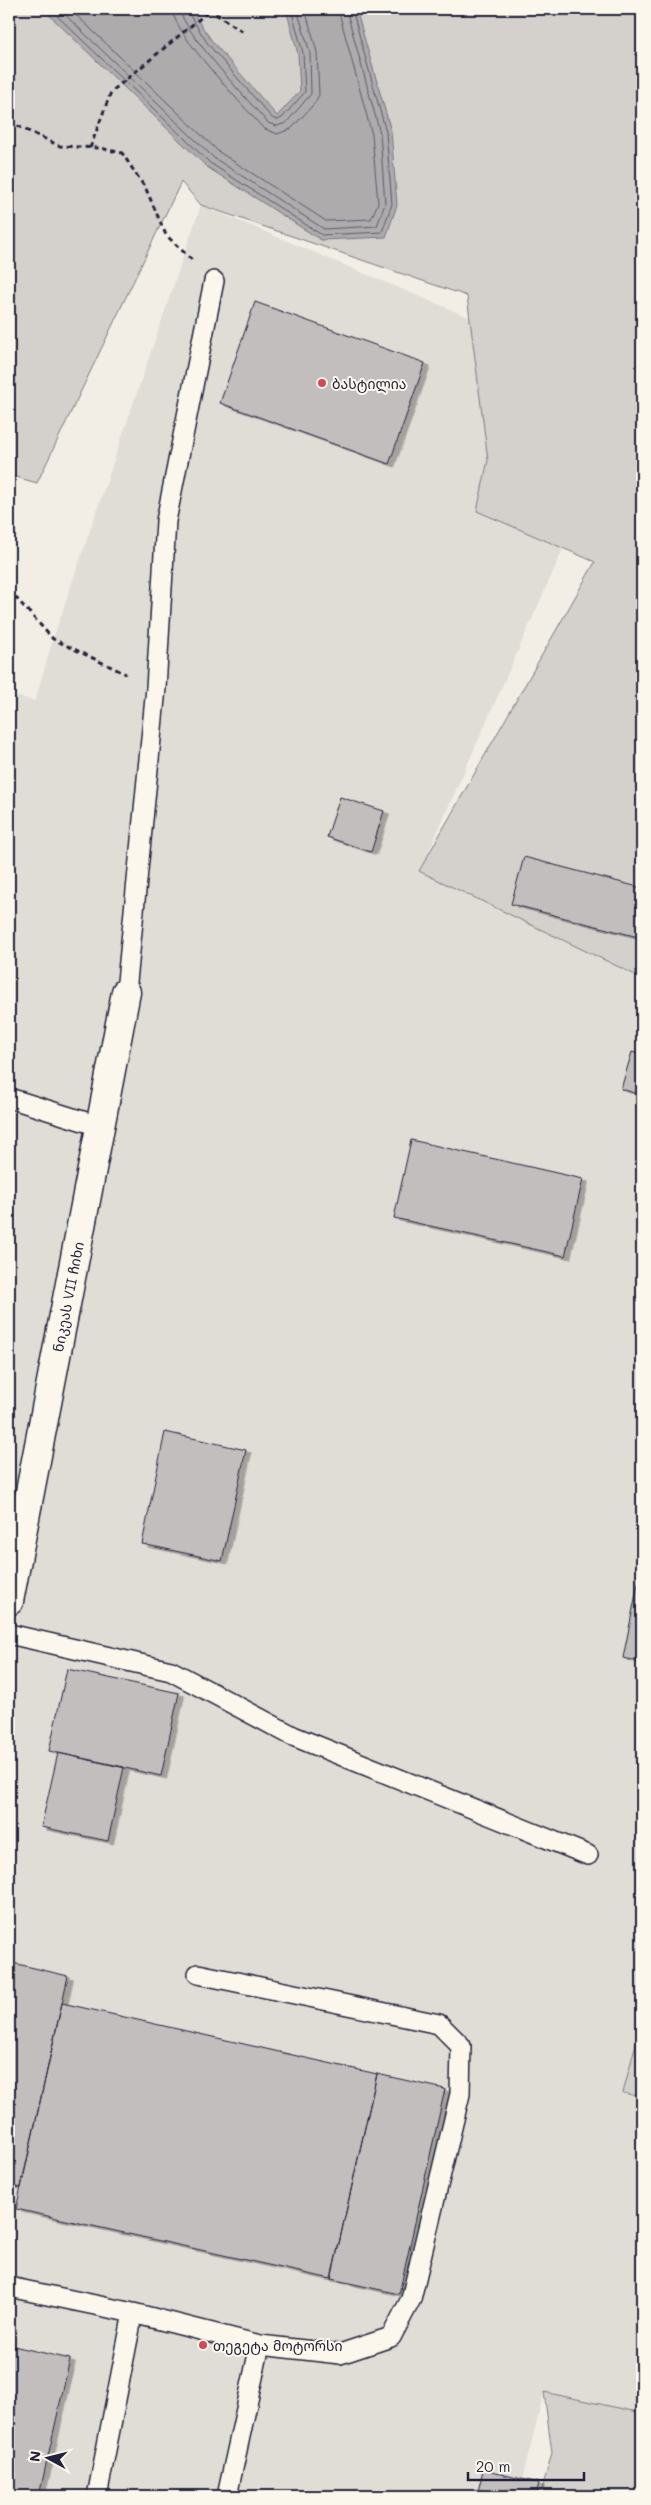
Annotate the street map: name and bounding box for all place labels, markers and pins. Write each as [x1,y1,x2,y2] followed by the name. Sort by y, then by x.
[332,374,406,393] place label: ბასტილია
[316,377,328,389] marker: ბასტილია
[213,2336,343,2355] place label: თეგეტა მოტორსი
[197,2339,209,2351] marker: თეგეტა მოტორსი

